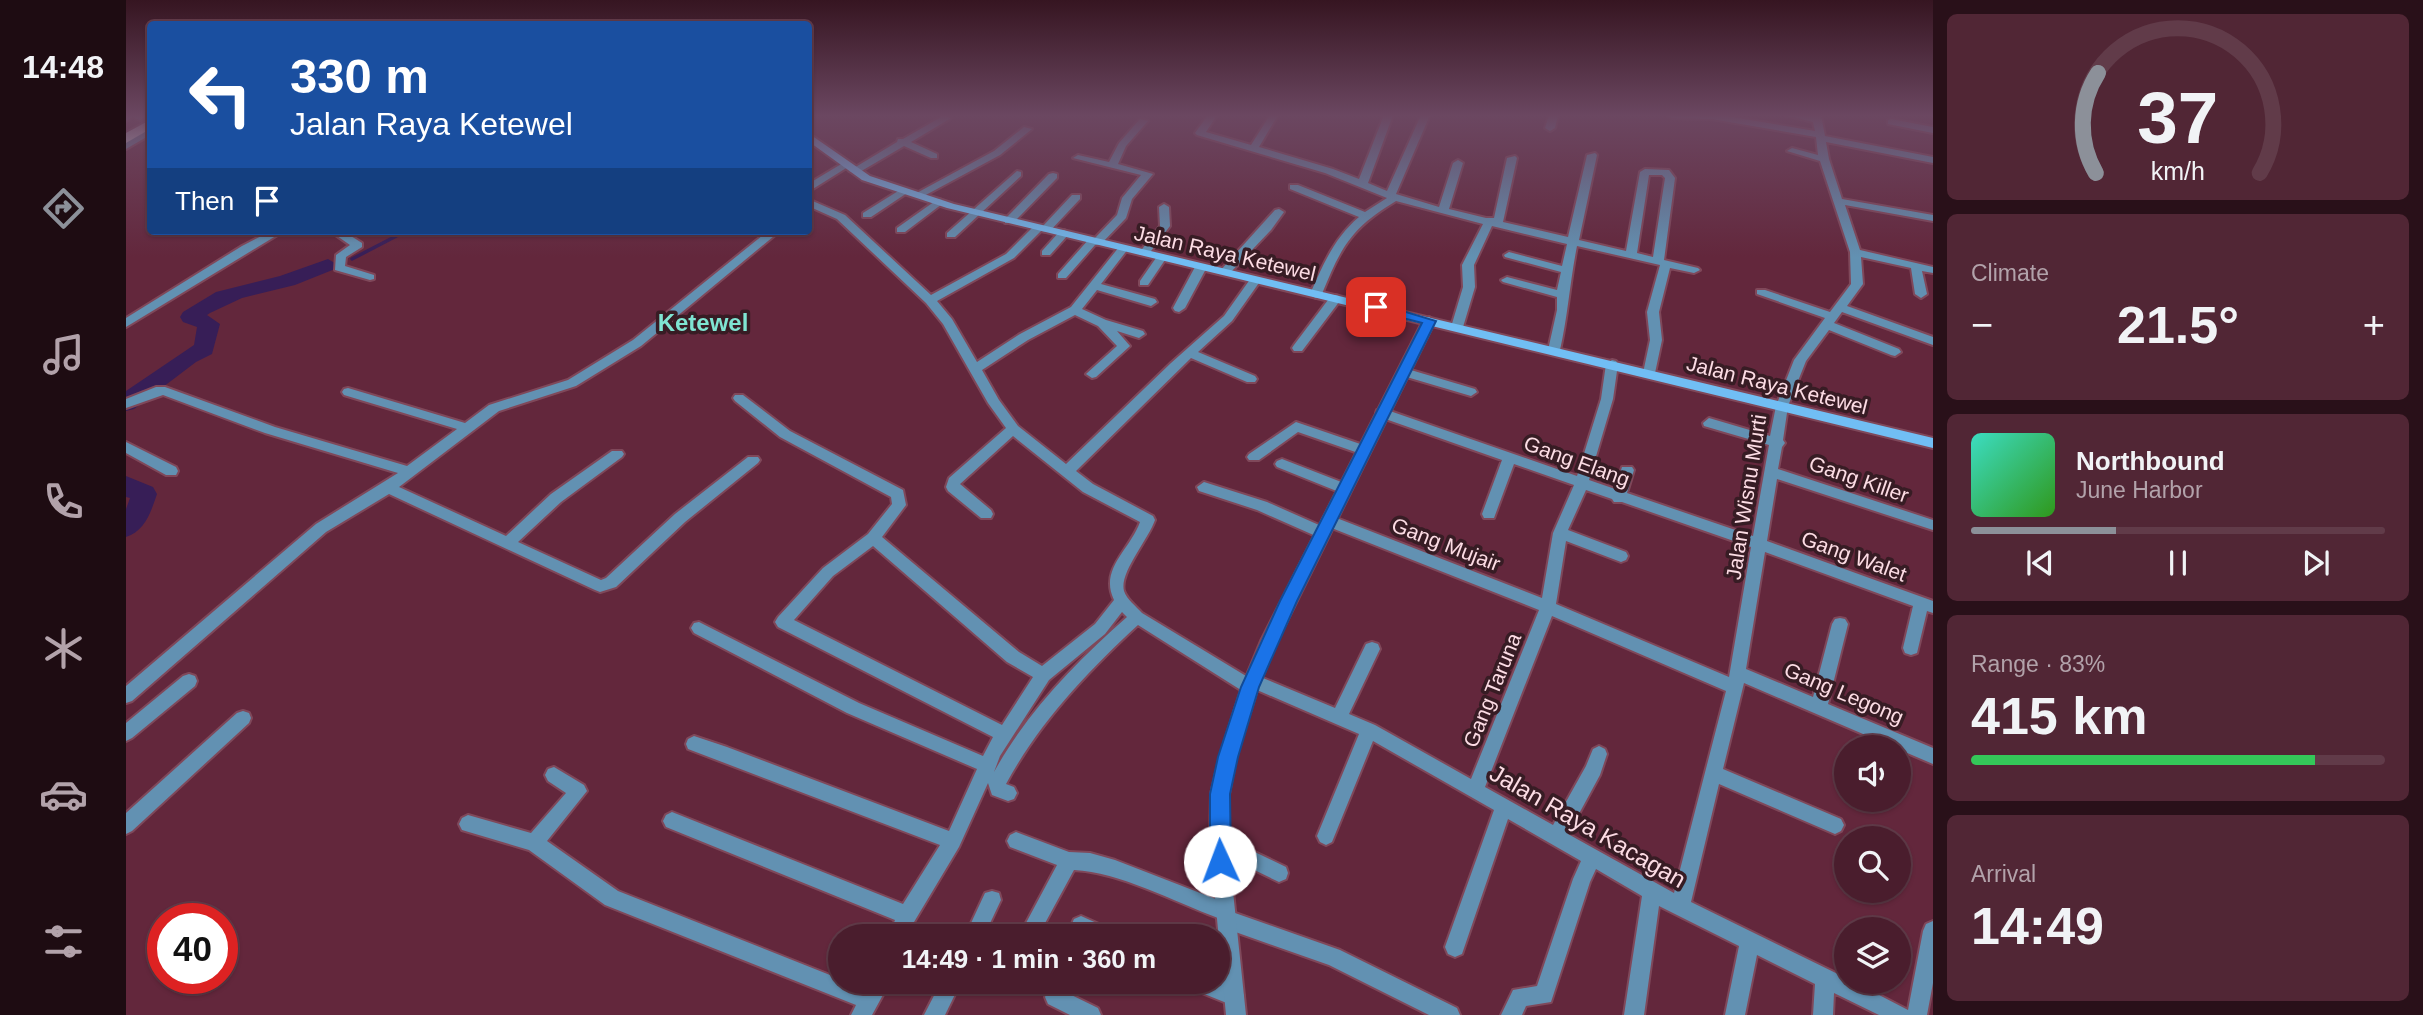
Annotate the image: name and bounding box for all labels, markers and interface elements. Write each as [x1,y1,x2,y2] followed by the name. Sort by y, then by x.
[22,49,104,85] text: 14:48
[175,49,266,140] icon: left
[290,49,429,103] text: 330 m
[2138,77,2218,158] text: 37
[290,106,573,142] text: Jalan Raya Ketewel
[2151,157,2205,185] text: km/h
[248,182,286,220] icon: arrive
[39,184,88,233] icon: directions
[175,186,234,216] text: Then
[1132,221,1318,285] street label: Jalan Raya Ketewel
[1971,260,2049,286] text: Climate
[1346,277,1406,337] pin
[1357,288,1395,326] icon: arrive
[2117,296,2239,354] text: 21.5°
[1971,304,1993,346] text: −
[2363,304,2385,346] text: +
[658,309,748,336] district label: Ketewel
[39,330,88,379] icon: music
[1684,351,1870,419] street label: Jalan Raya Ketewel
[1722,413,1770,581] street label: Jalan Wisnu Murti
[1521,431,1633,491] street label: Gang Elang
[2076,446,2225,476] text: Northbound
[1806,451,1912,507] street label: Gang Killer
[39,477,88,526] icon: phone
[2076,477,2203,503] text: June Harbor
[1388,513,1504,575] street label: Gang Mujair
[1798,526,1910,586] street label: Gang Walet
[2021,544,2059,582] icon: previous
[2159,544,2197,582] icon: pause
[2297,544,2335,582] icon: next
[39,624,88,673] icon: climate
[1459,629,1525,750] street label: Gang Taruna
[1971,651,2105,677] text: Range · 83%
[1781,658,1907,728] street label: Gang Legong
[1971,687,2147,745] text: 415 km
[1834,735,1911,994] map controls
[1834,735,1911,812] button: sound
[1485,759,1691,893] street label: Jalan Raya Kacagan
[39,770,88,819] icon: car
[1183,824,1257,898] position arrow
[1834,826,1911,903] button: search
[1971,861,2036,887] text: Arrival
[1971,897,2104,955] text: 14:49
[147,903,238,994] speed limit sign: 40
[39,917,88,966] icon: filters
[1834,917,1911,994] button: layers
[902,944,1156,974] text: 14:49 · 1 min · 360 m

